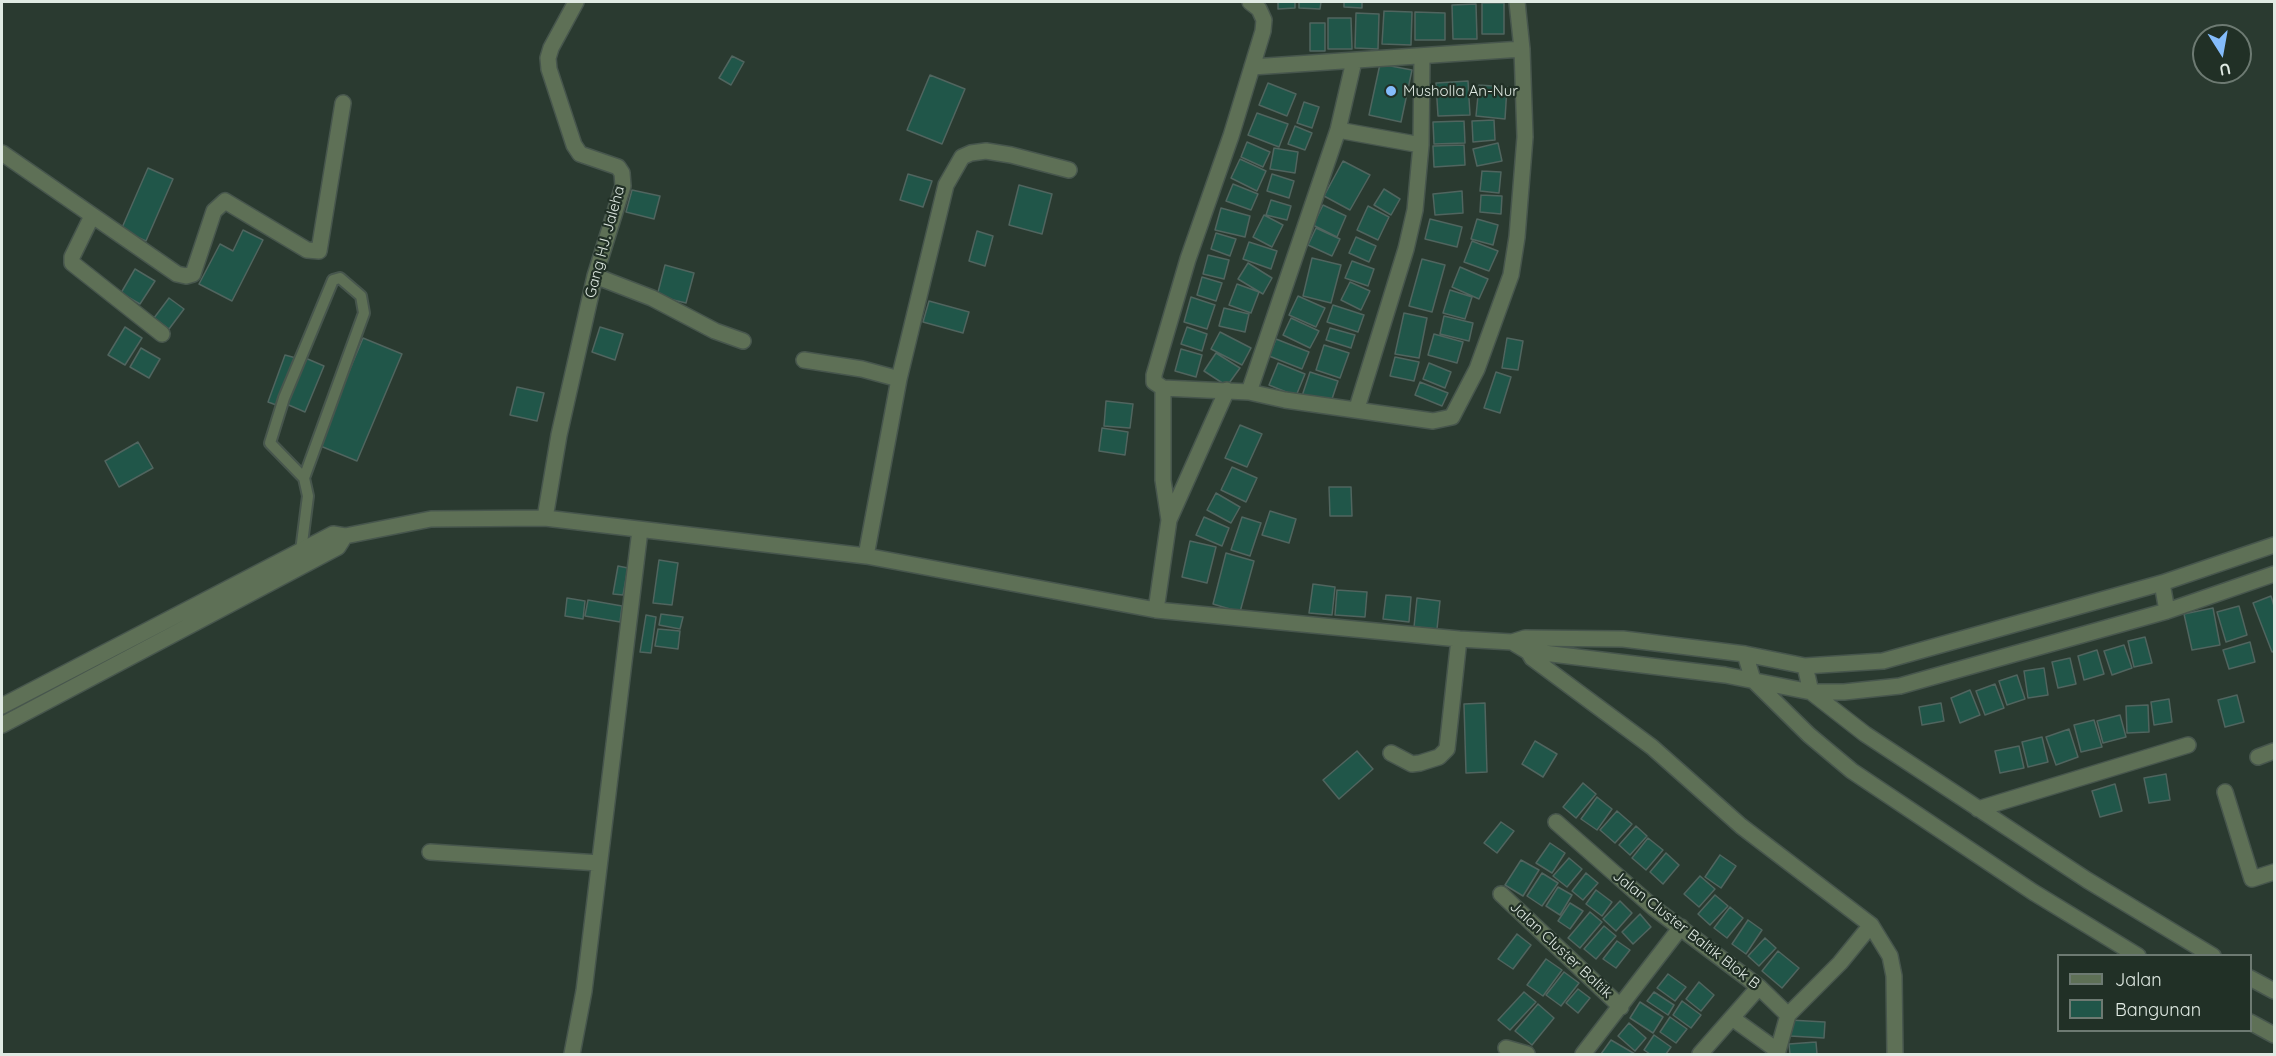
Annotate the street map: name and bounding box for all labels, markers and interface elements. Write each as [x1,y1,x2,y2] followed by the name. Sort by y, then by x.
[2192,24,2252,84] north arrow
[2218,59,2232,81] text: U
[1403,82,1518,100] place label: Musholla An-Nur
[1384,84,1398,98] marker: Musholla An-Nur
[581,184,629,300] street label: Gang HJ. Jaleha
[1609,867,1763,993] street label: Jalan Cluster Baltik Blok B
[1506,898,1616,1002] street label: Jalan Cluster Baltik
[2057,954,2252,1032] legend
[2115,968,2162,991] text: Jalan
[2115,998,2201,1021] text: Bangunan

